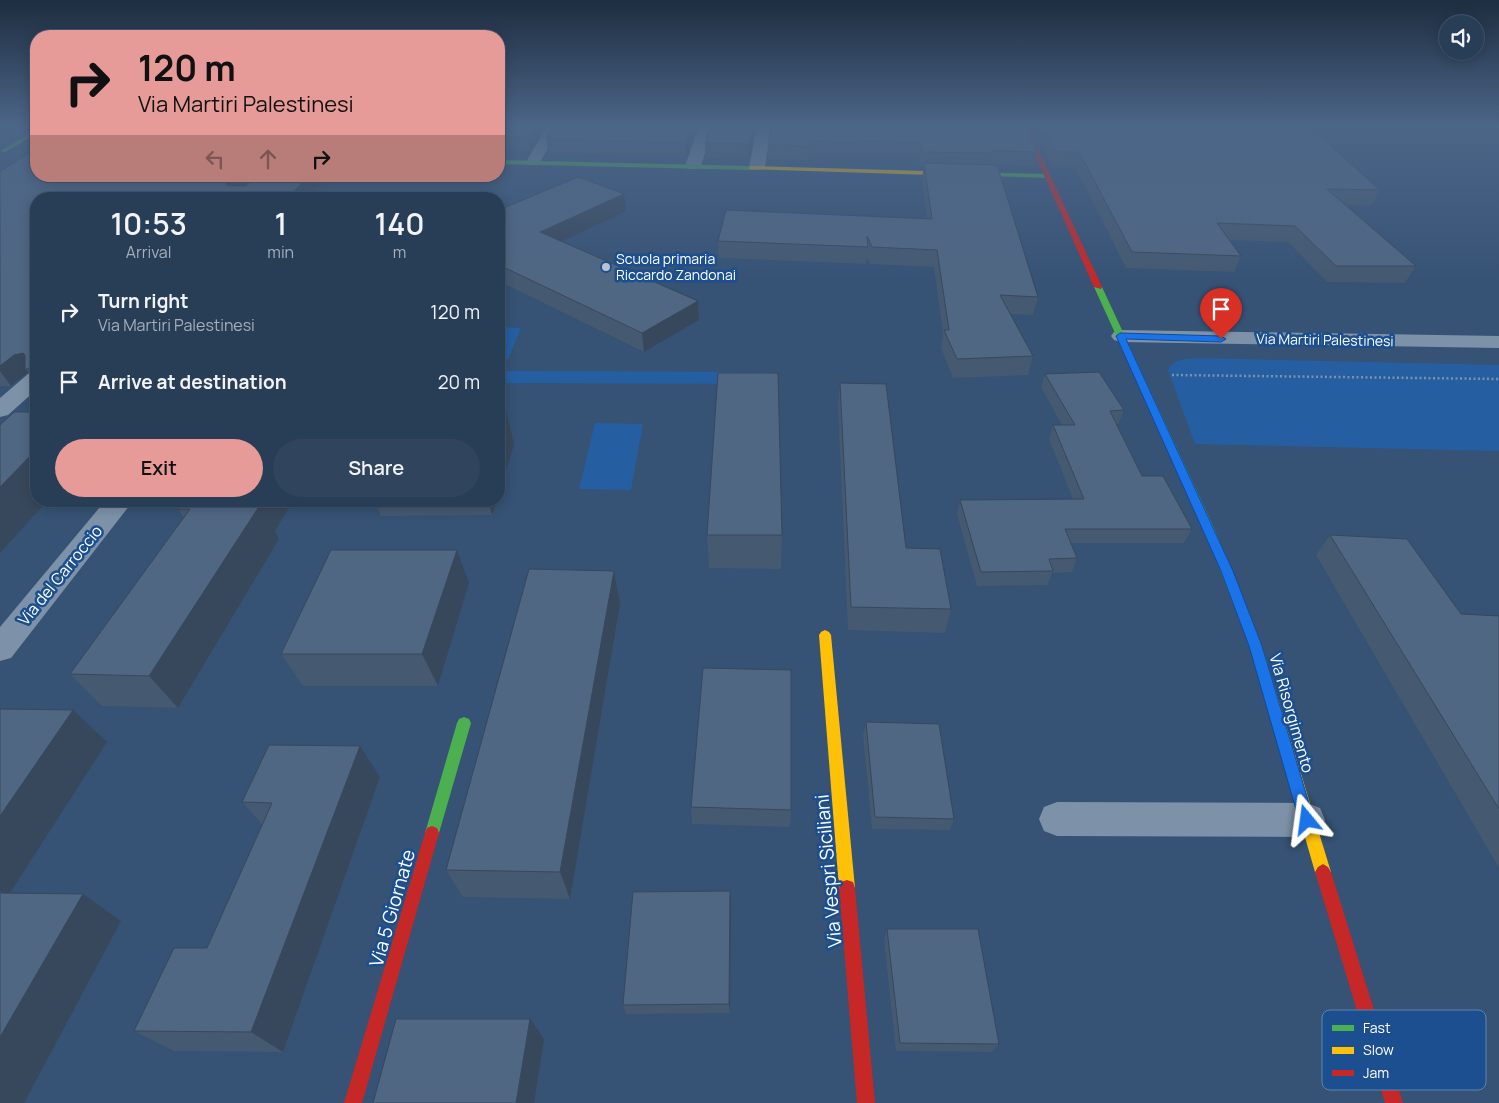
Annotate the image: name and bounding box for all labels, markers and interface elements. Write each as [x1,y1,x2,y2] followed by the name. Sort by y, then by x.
[1439,15,1484,60] map controls
[1439,15,1484,60] button: sound
[138,44,236,92] text: 120 m
[55,50,120,115] icon: right
[138,89,354,119] text: Via Martiri Palestinesi
[201,145,229,173] icon: left
[254,145,282,173] icon: ahead
[307,145,335,173] icon: right
[110,203,187,244] text: 10:53
[274,203,287,244] text: 1
[375,203,425,244] text: 140
[126,241,172,263] text: Arrival
[267,241,294,263] text: min
[393,241,406,263] text: m
[616,249,736,284] place label: Scuola primaria Riccardo Zandonai
[600,261,612,273] marker: Scuola primaria Riccardo Zandonai
[98,288,188,314] text: Turn right
[1200,288,1242,339] pin
[1207,295,1235,323] icon: arrive
[55,298,83,326] icon: right
[430,299,480,325] text: 120 m
[98,314,255,336] text: Via Martiri Palestinesi
[1256,329,1394,350] street label: Via Martiri Palestinesi
[55,368,83,396] icon: arrive
[98,369,287,395] text: Arrive at destination
[438,369,480,395] text: 20 m
[55,439,263,497] button: Exit
[273,439,480,497] button: Share
[13,520,107,630] street label: Via del Carroccio
[1264,651,1320,775] street label: Via Risorgimento
[808,793,848,949] street label: Via Vespri Siciliani
[1280,793,1332,845] position arrow
[363,846,421,970] street label: Via 5 Giornate
[1322,1010,1486,1090] legend
[1363,1018,1391,1037] text: Fast
[1363,1040,1394,1059] text: Slow
[1363,1063,1389,1082] text: Jam

